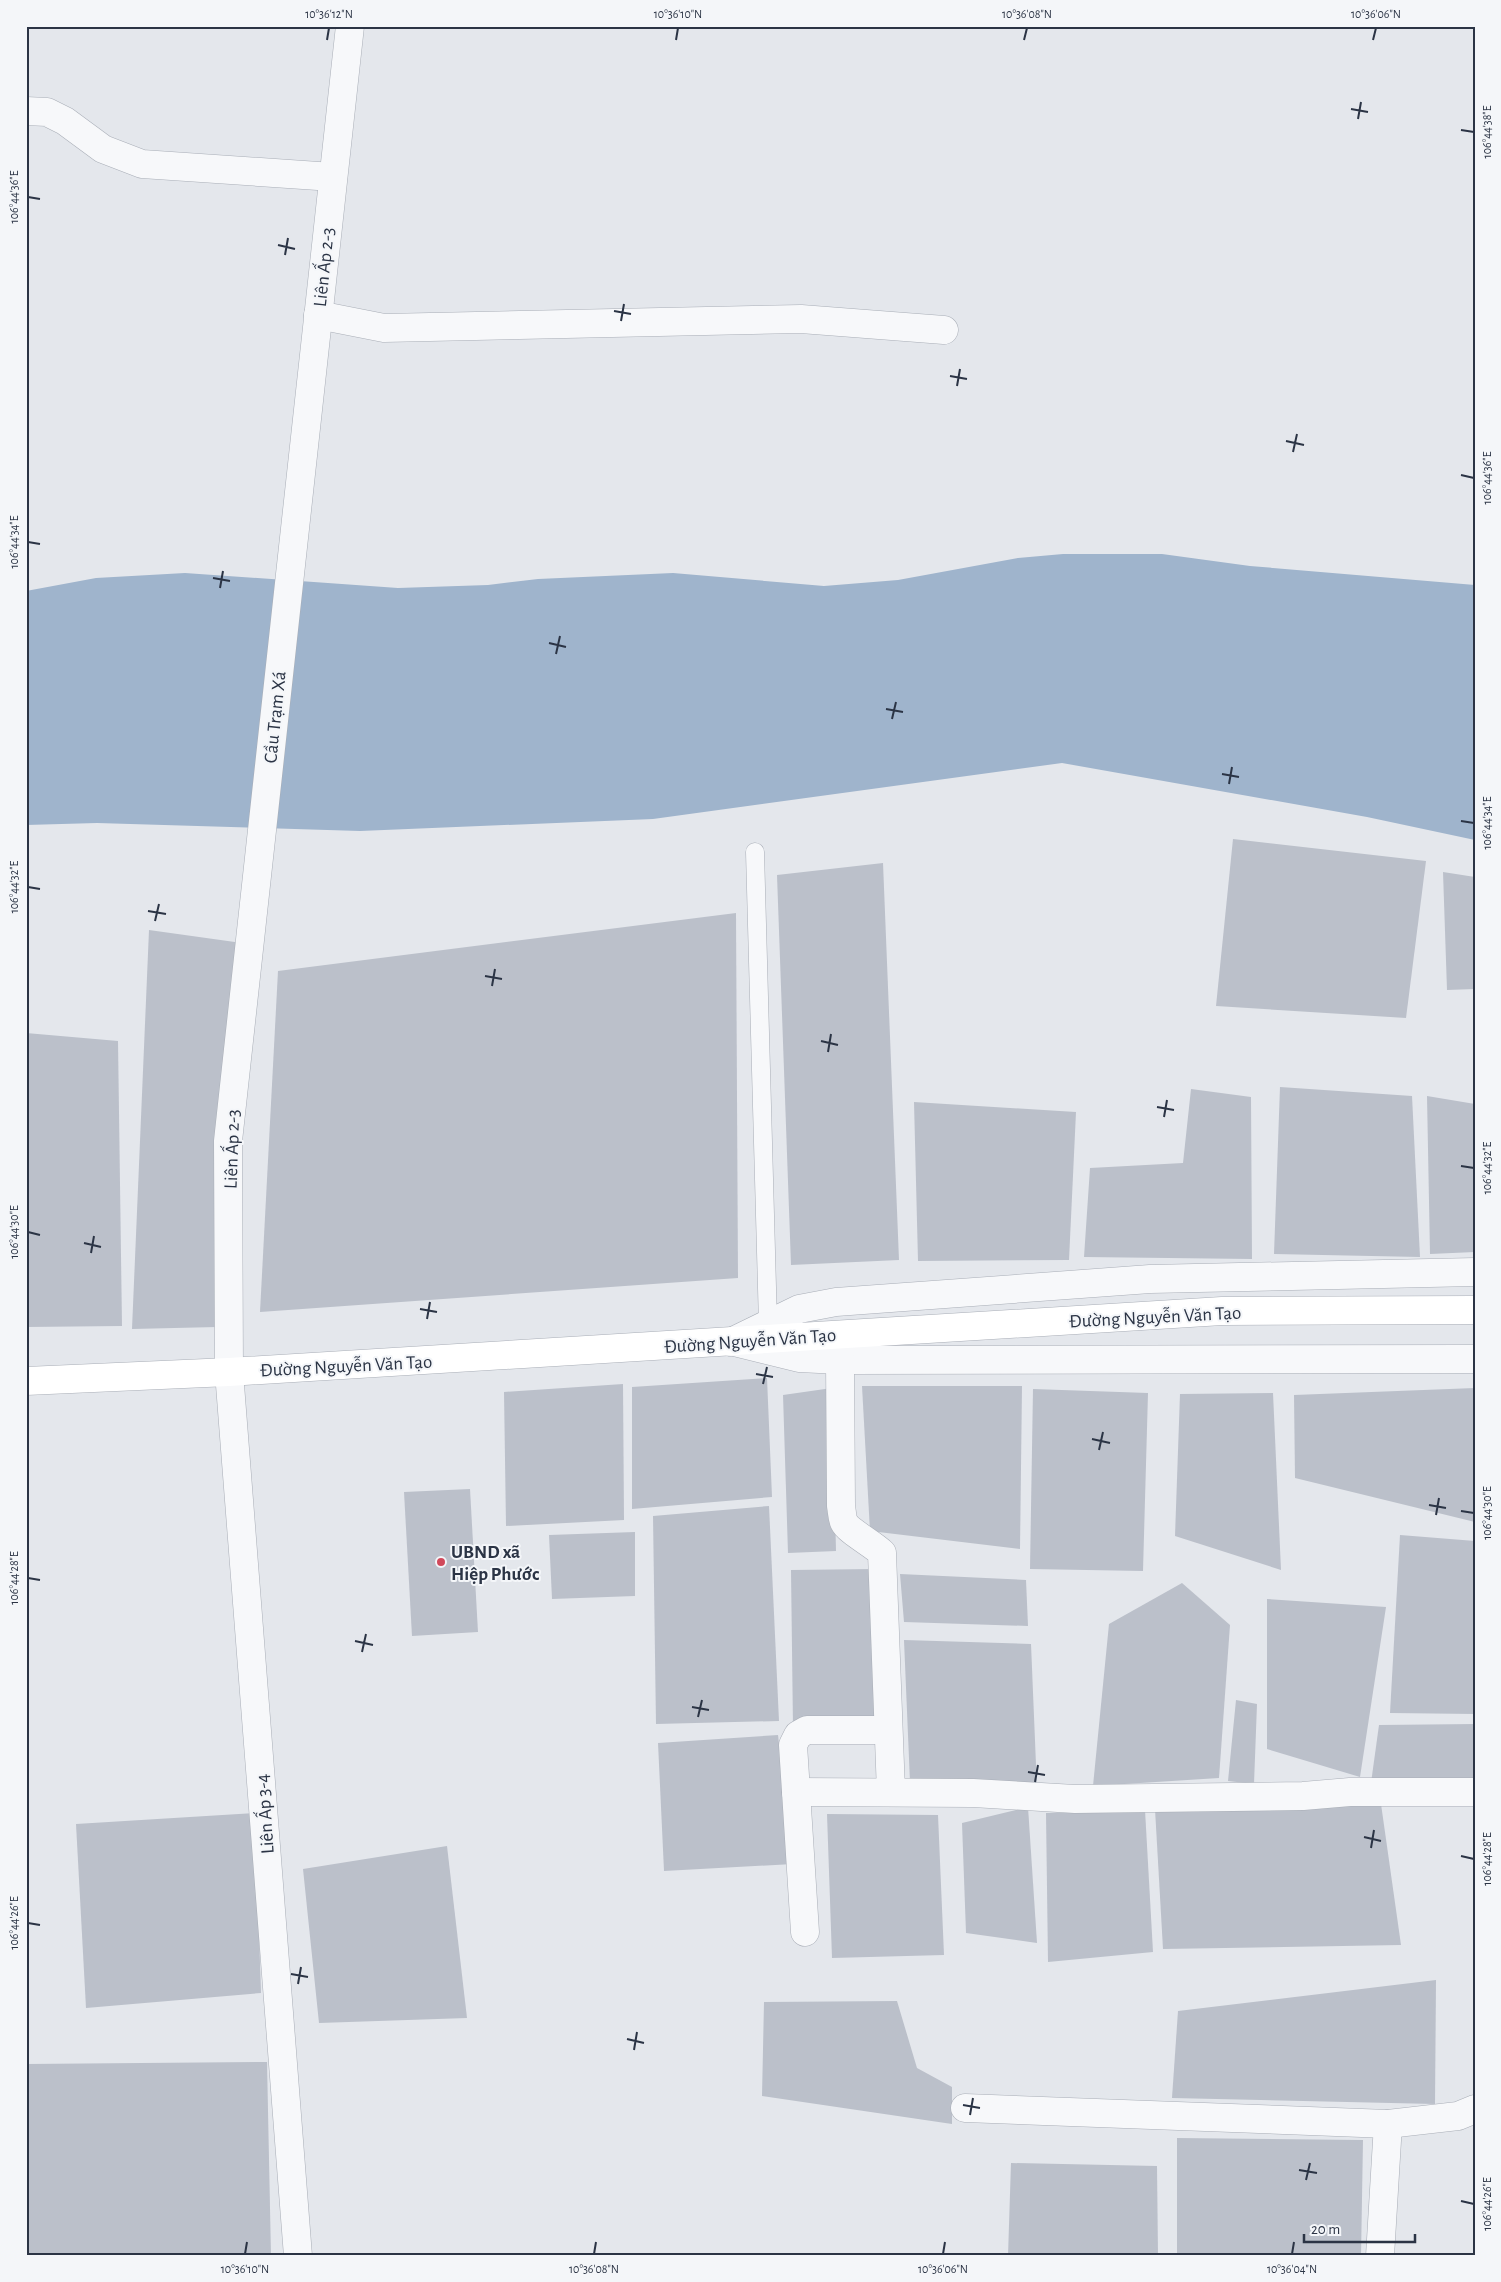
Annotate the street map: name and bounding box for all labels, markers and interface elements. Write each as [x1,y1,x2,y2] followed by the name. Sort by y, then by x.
[305,8,353,20] text: 10°36'12"N
[654,8,702,20] text: 10°36'10"N
[1002,8,1052,20] text: 10°36'08"N
[1351,8,1401,20] text: 10°36'06"N
[1481,105,1493,158] text: 106°44'38"E
[8,170,20,223] text: 106°44'36"E
[307,226,338,308] street label: Liên Ấp 2-3
[1481,451,1493,504] text: 106°44'36"E
[8,515,20,569] text: 106°44'34"E
[261,670,290,764] street label: Cầu Trạm Xá
[1481,796,1493,850] text: 106°44'34"E
[8,860,20,913] text: 106°44'32"E
[218,1109,243,1189] street label: Liên Ấp 2-3
[1481,1141,1493,1194] text: 106°44'32"E
[8,1205,20,1259] text: 106°44'30"E
[1068,1302,1242,1331] street label: Đường Nguyễn Văn Tạo
[663,1325,837,1357] street label: Đường Nguyễn Văn Tạo
[259,1351,433,1380] street label: Đường Nguyễn Văn Tạo
[1481,1486,1493,1540] text: 106°44'30"E
[451,1543,540,1584] place label: UBND xã Hiệp Phước
[8,1551,20,1605] text: 106°44'28"E
[435,1556,447,1568] marker: UBND xã Hiệp Phước
[249,1773,278,1855] street label: Liên Ấp 3-4
[1481,1832,1493,1886] text: 106°44'28"E
[8,1896,20,1950] text: 106°44'26"E
[1481,2177,1493,2231] text: 106°44'26"E
[1304,2212,1415,2244] scale bar
[1311,2222,1340,2237] text: 20 m
[221,2263,269,2275] text: 10°36'10"N
[569,2263,619,2275] text: 10°36'08"N
[918,2263,968,2275] text: 10°36'06"N
[1267,2263,1317,2275] text: 10°36'04"N

